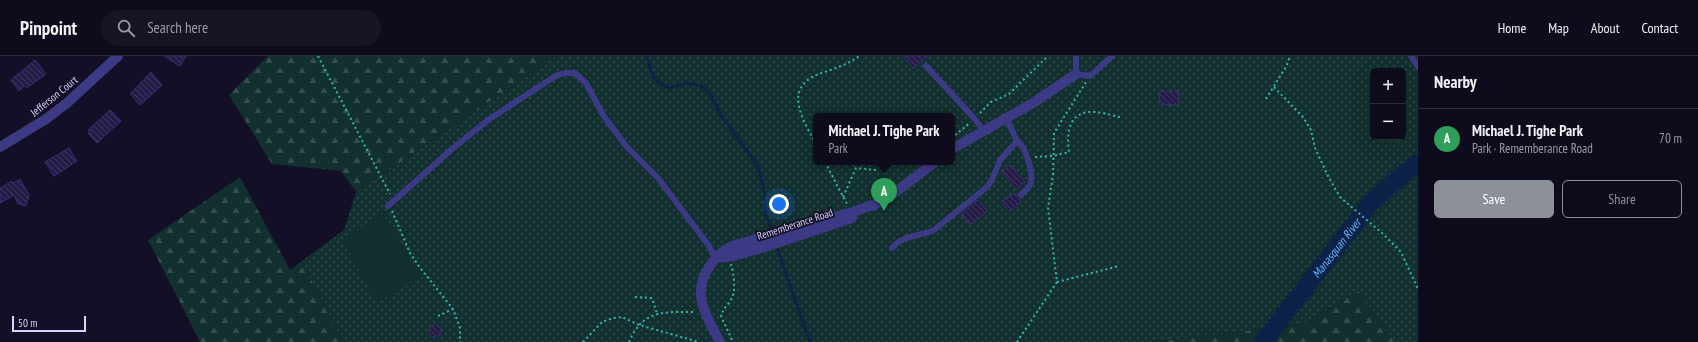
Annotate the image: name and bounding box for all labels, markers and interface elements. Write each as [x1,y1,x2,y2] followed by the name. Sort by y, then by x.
[101,10,381,46] search box
[20,16,77,40] text: Pinpoint
[115,17,137,39] icon: search
[147,18,208,37] text: Search here
[1498,19,1526,37] text: Home
[1548,19,1569,37] text: Map
[1591,19,1620,37] text: About
[1642,19,1678,37] text: Contact
[1370,68,1406,140] map controls
[1370,68,1406,104] button: +
[1434,71,1477,93] text: Nearby
[27,73,80,120] street label: Jefferson Court
[1370,104,1406,140] button: −
[813,113,955,165] popup
[829,121,939,140] text: Michael J. Tighe Park
[1472,121,1583,140] text: Michael J. Tighe Park
[1444,130,1450,147] text: A
[1659,130,1682,147] text: 70 m
[829,140,848,157] text: Park
[1472,140,1593,157] text: Park · Rememberance Road
[871,178,897,211] pin: A
[1434,180,1554,218] button: Save
[1562,180,1682,218] button: Share
[769,194,789,214] your location
[755,205,835,243] street label: Rememberance Road
[1308,214,1365,281] water label: Manasquan River
[12,314,86,333] scale bar
[18,316,37,330] text: 50 m

